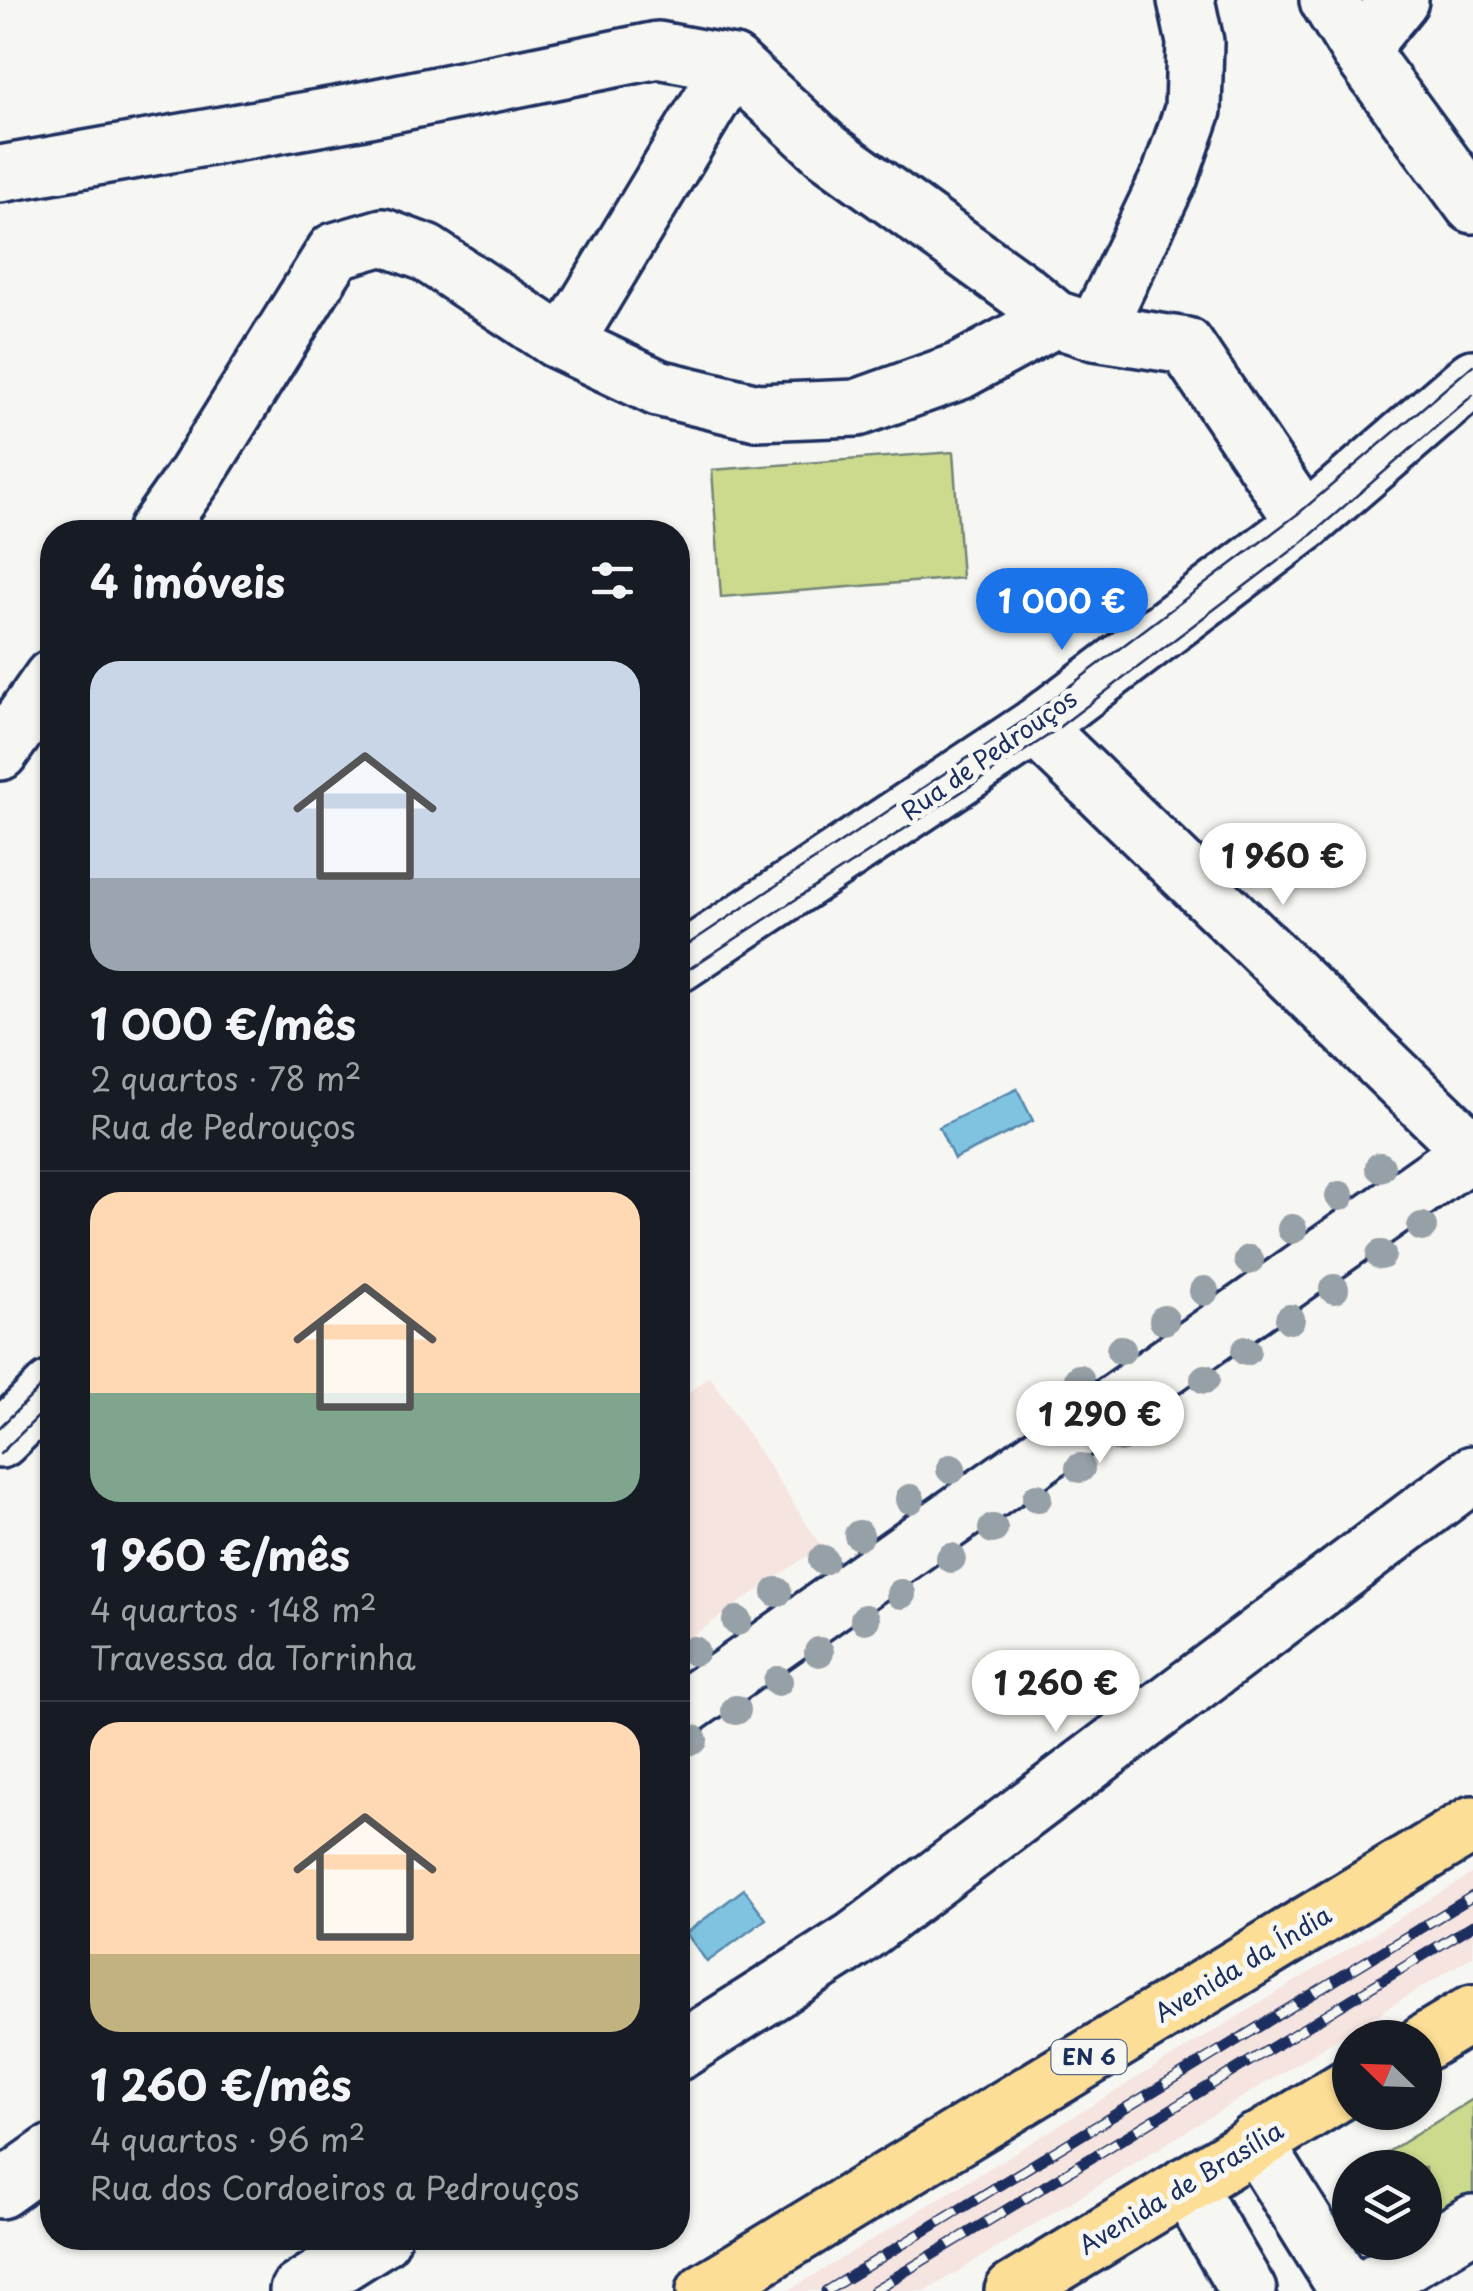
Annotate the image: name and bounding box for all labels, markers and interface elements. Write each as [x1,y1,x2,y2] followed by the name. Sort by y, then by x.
[90,549,285,612] text: 4 imóveis
[585,553,640,608] icon: filters
[970,568,1154,653] pin: 1 000 €
[998,576,1126,624] text: 1 000 €
[893,679,1084,829] street label: Rua de Pedrouços
[275,726,455,906] icon: home
[1191,823,1375,908] pin: 1 960 €
[1221,831,1345,879] text: 1 960 €
[90,991,356,1054] text: 1 000 €/mês
[90,1054,362,1102] text: 2 quartos · 78 m²
[90,1102,355,1150] text: Rua de Pedrouços
[275,1257,455,1437] icon: home
[1008,1381,1192,1466] pin: 1 290 €
[1038,1389,1162,1437] text: 1 290 €
[90,1522,350,1585] text: 1 960 €/mês
[90,1585,377,1633] text: 4 quartos · 148 m²
[90,1633,416,1681] text: Travessa da Torrinha
[964,1650,1148,1735] pin: 1 260 €
[994,1658,1118,1706] text: 1 260 €
[275,1787,455,1967] icon: home
[1147,1895,1339,2031] street label: Avenida da Índia
[1332,2020,1442,2130] north arrow
[1332,2020,1442,2260] map controls
[1052,2040,1126,2074] road number: EN 6
[90,2052,351,2115] text: 1 260 €/mês
[1071,2111,1290,2263] street label: Avenida de Brasília
[90,2115,366,2163] text: 4 quartos · 96 m²
[1332,2150,1442,2260] button: layers
[90,2163,579,2211] text: Rua dos Cordoeiros a Pedrouços

